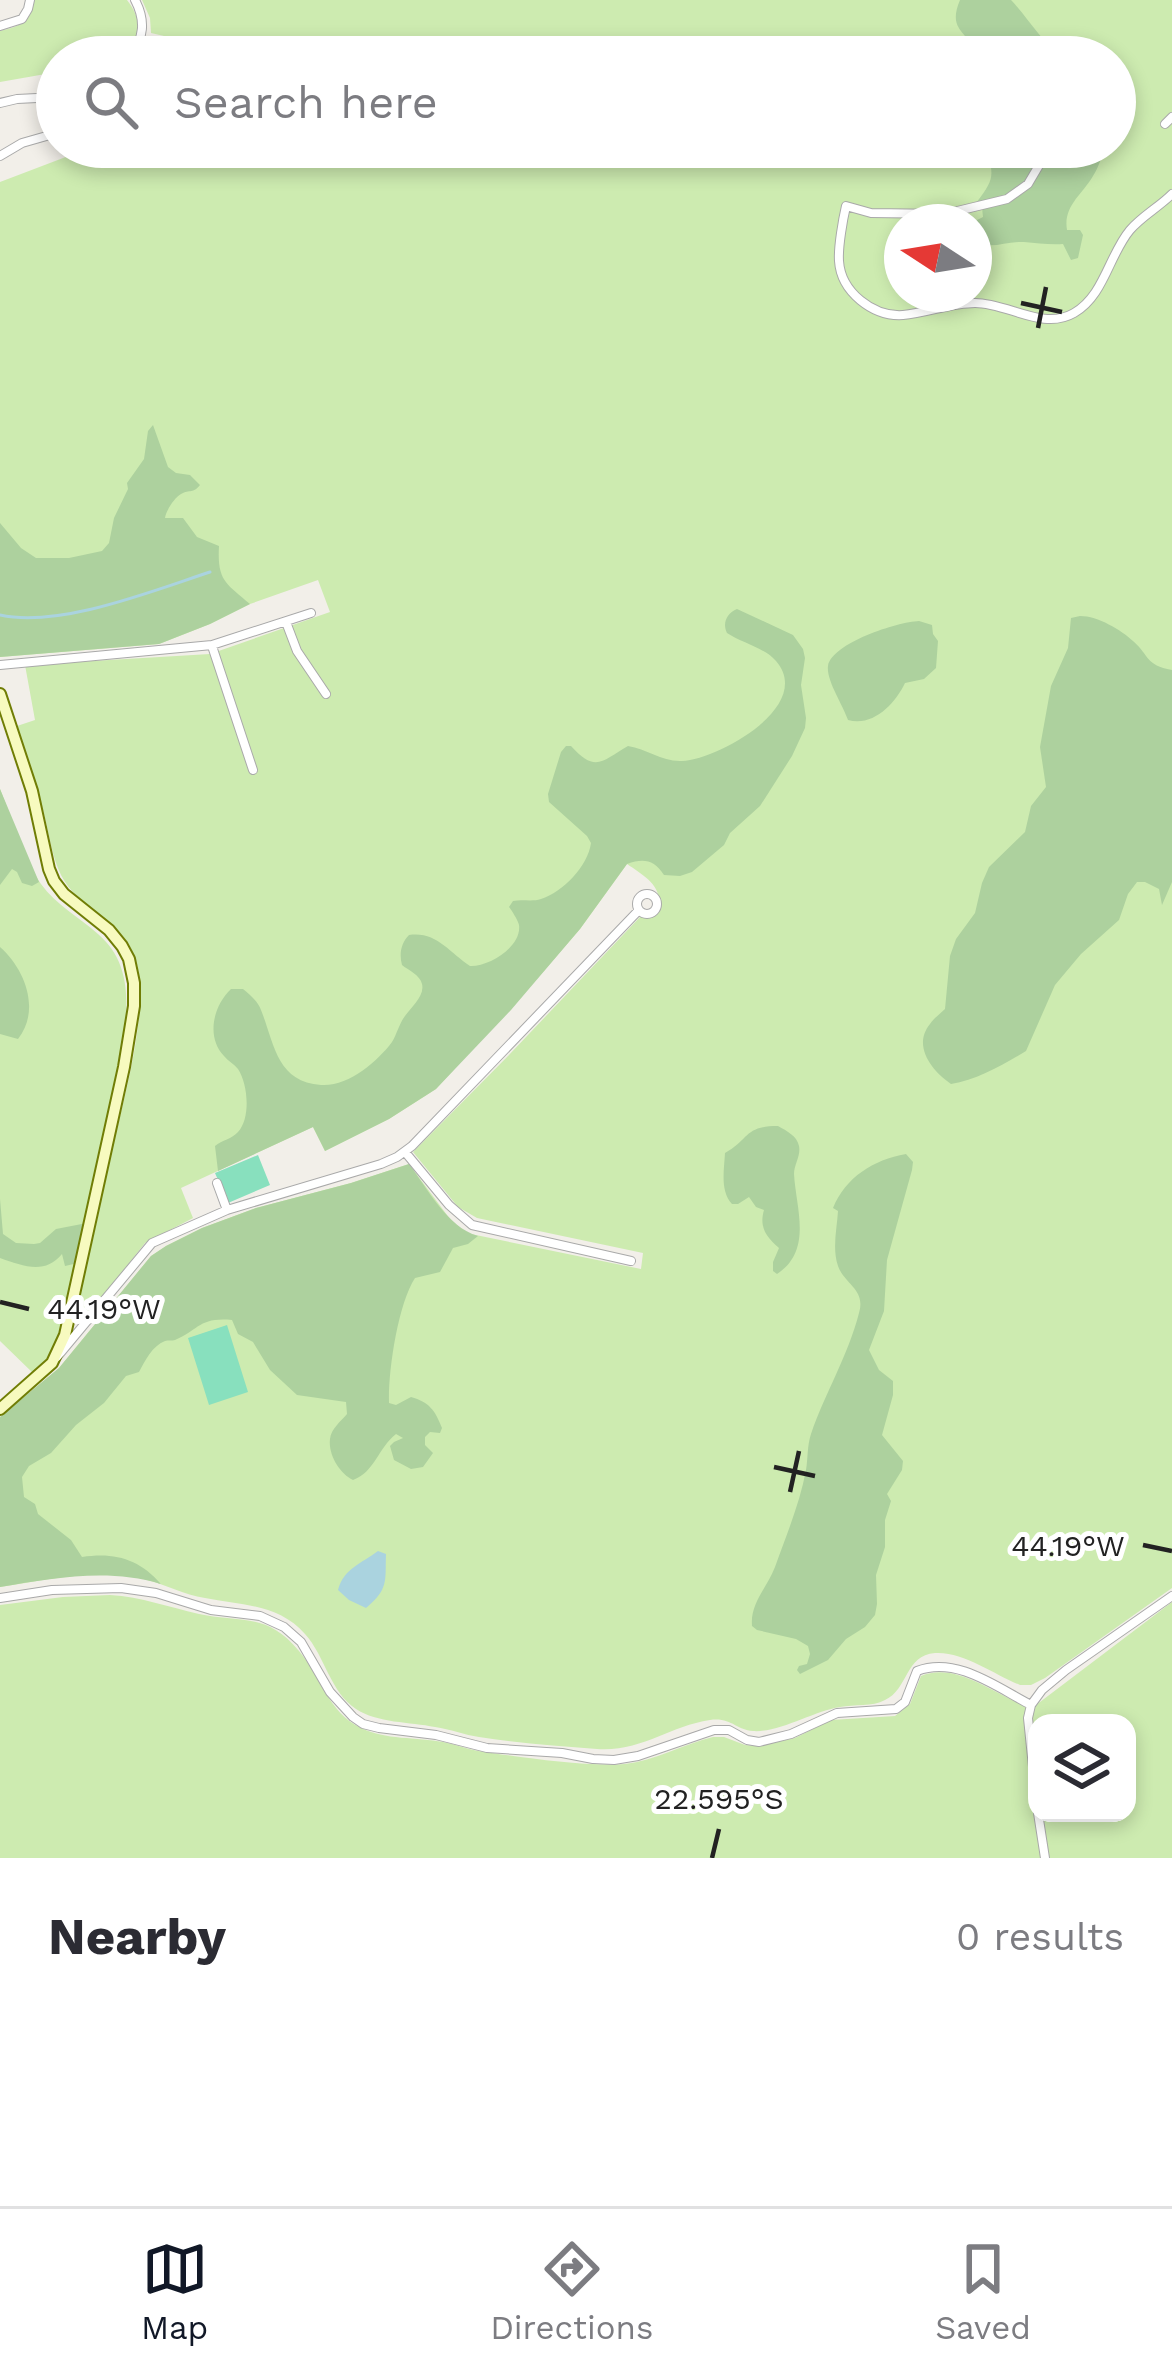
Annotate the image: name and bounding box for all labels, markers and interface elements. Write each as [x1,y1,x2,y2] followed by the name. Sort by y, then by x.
[36,36,1136,168] search box
[78,69,144,135] icon: search
[174,76,438,129] text: Search here
[884,204,992,312] north arrow
[47,1291,161,1326] text: 44.19°W
[1011,1528,1125,1563] text: 44.19°W
[1028,1714,1136,1822] map controls
[1028,1714,1136,1822] button: layers
[654,1781,784,1816] text: 22.595°S
[48,1907,226,1966] text: Nearby
[956,1914,1124,1959] text: 0 results
[141,2236,208,2347] tab: Map
[490,2236,653,2347] tab: Directions
[935,2236,1031,2347] tab: Saved

